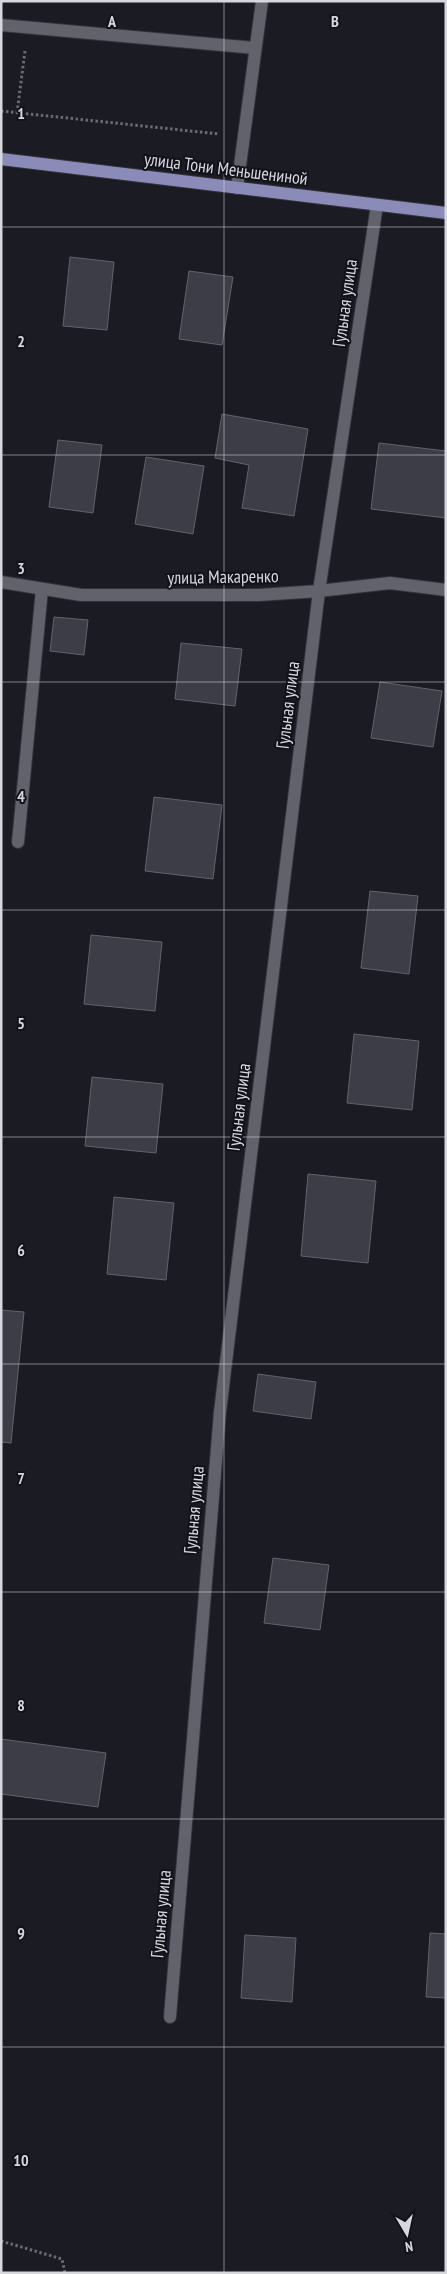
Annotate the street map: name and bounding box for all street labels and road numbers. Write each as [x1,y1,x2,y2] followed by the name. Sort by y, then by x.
[143,147,309,190] street label: улица Тони Меньшениной
[327,258,362,348] street label: Гульная улица
[167,564,279,589] street label: улица Макаренко
[271,660,304,750] street label: Гульная улица
[222,1062,255,1152] street label: Гульная улица
[178,1465,209,1555] street label: Гульная улица
[145,1869,176,1959] street label: Гульная улица

